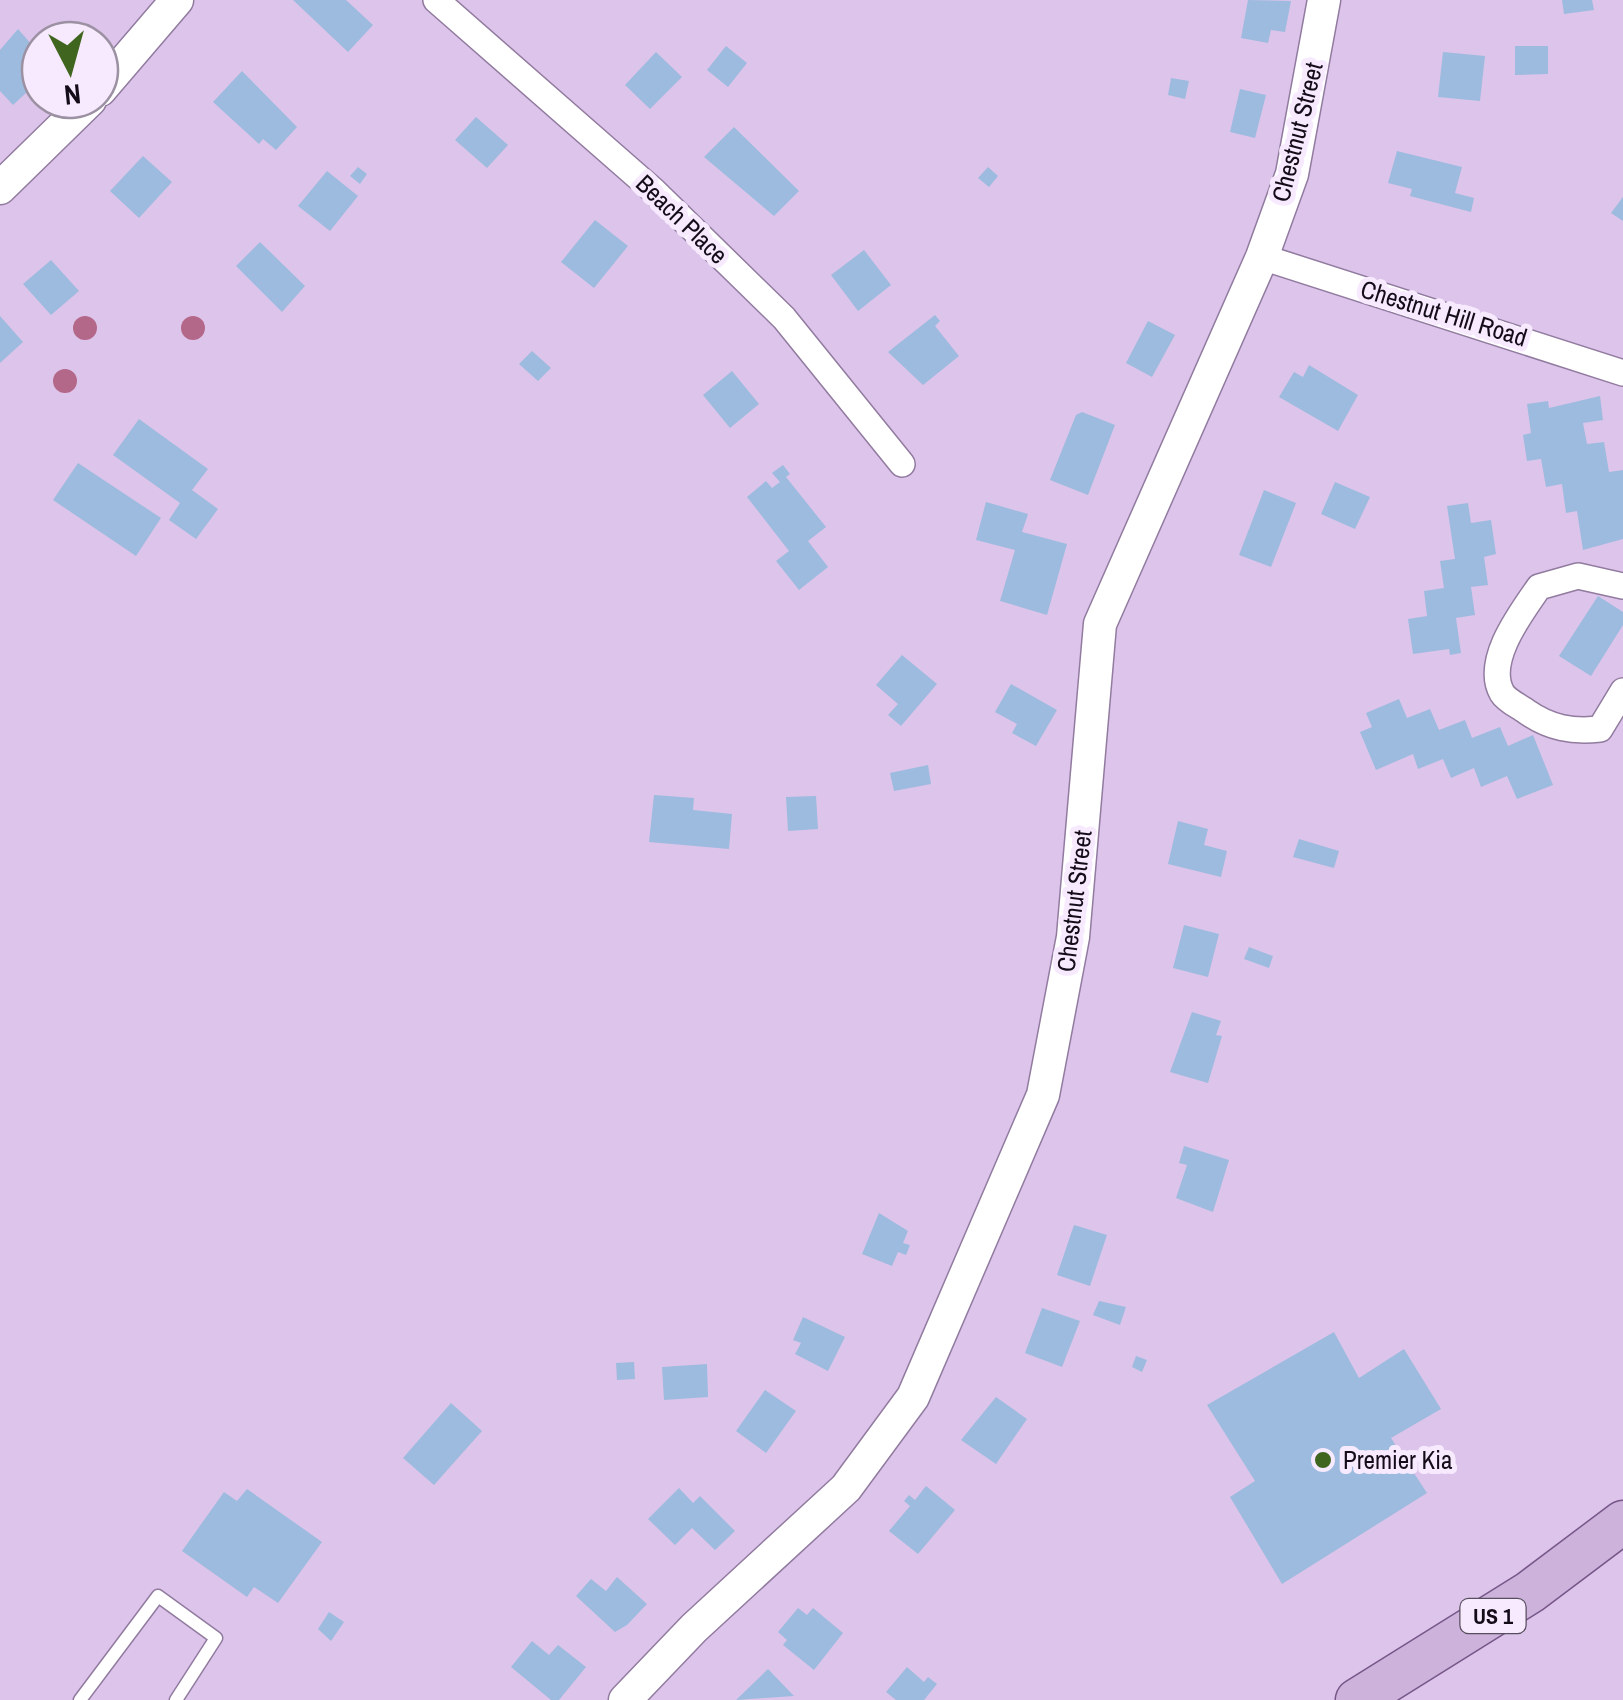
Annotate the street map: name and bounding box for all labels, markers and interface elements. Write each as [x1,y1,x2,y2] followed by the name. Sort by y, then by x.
[20,20,120,120] north arrow
[1263,58,1331,205] street label: Chestnut Street
[62,75,83,115] text: N
[629,167,735,271] street label: Beach Place
[1357,272,1531,354] street label: Chestnut Hill Road
[1048,828,1100,974] street label: Chestnut Street
[1343,1443,1453,1477] place label: Premier Kia
[1312,1449,1334,1471] marker: Premier Kia
[1460,1599,1526,1633] road number: US 1

